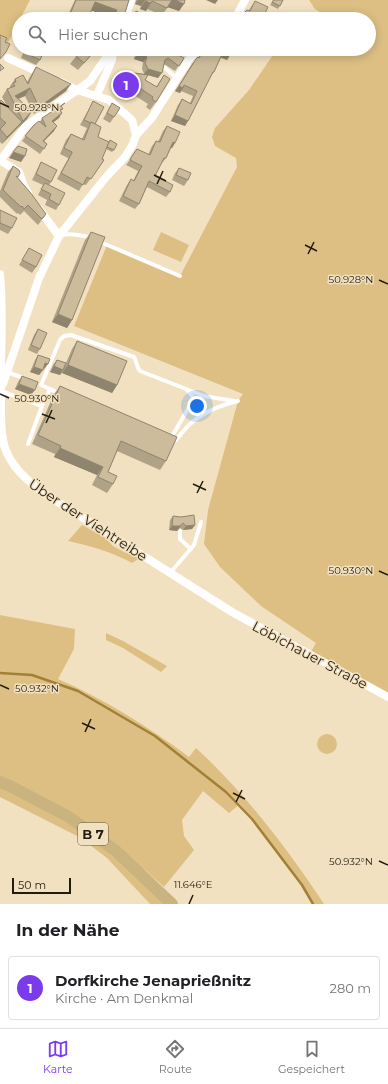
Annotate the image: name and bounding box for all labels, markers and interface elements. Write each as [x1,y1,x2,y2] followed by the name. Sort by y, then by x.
[12,12,376,56] search box
[26,23,48,45] icon: search
[58,25,148,44] text: Hier suchen
[113,70,139,100] pin: 1
[15,101,59,114] text: 50.928°N
[329,273,373,286] text: 50.928°N
[15,392,59,405] text: 50.930°N
[187,396,207,416] your location
[25,475,151,565] street label: Über der Viehtreibe
[329,564,373,577] text: 50.930°N
[249,617,371,693] street label: Löbichauer Straße
[15,682,59,695] text: 50.932°N
[78,823,108,845] road number: B 7
[329,855,373,868] text: 50.932°N
[12,876,71,895] scale bar
[18,878,46,892] text: 50 m
[174,878,213,891] text: 11.646°E
[16,920,120,940] text: In der Nähe
[55,971,251,990] text: Dorfkirche Jenaprießnitz
[27,980,33,996] text: 1
[330,980,371,996] text: 280 m
[55,990,193,1006] text: Kirche · Am Denkmal
[43,1038,73,1076] tab: Karte
[159,1038,192,1076] tab: Route
[278,1038,345,1076] tab: Gespeichert

